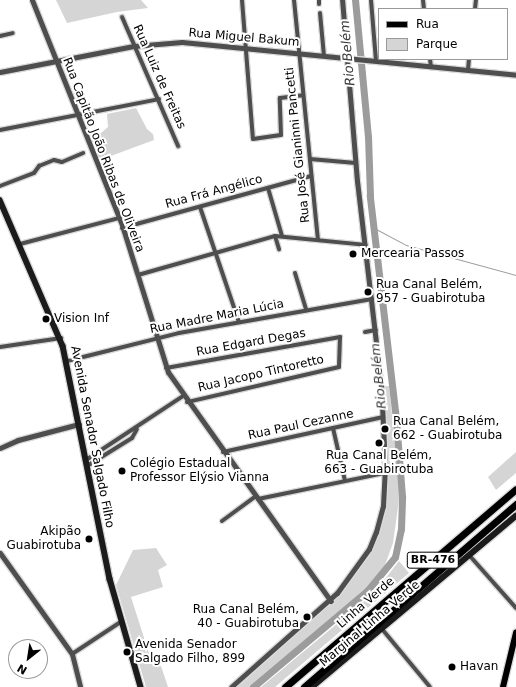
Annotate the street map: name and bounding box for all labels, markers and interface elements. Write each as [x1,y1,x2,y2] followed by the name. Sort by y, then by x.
[378,8,508,60] legend
[416,17,439,31] text: Rua
[337,19,359,87] water label: Rio Belém
[130,23,188,131] street label: Rua Luiz de Freitas
[188,26,300,50] street label: Rua Miguel Bakum
[416,37,457,51] text: Parque
[59,56,147,254] street label: Rua Capitão João Ribas de Oliveira
[283,66,313,224] street label: Rua José Gianinni Pancetti
[164,172,264,212] street label: Rua Frá Angélico
[361,247,464,261] place label: Mercearia Passos
[348,249,358,259] marker: Mercearia Passos
[376,278,485,306] place label: Rua Canal Belém, 957 - Guabirotuba
[363,287,373,297] marker: Rua Canal Belém, 957 - Guabirotuba
[149,297,285,337] street label: Rua Madre Maria Lúcia
[54,312,109,326] place label: Vision Inf
[41,314,51,324] marker: Vision Inf
[195,326,307,360] street label: Rua Edgard Degas
[368,342,390,410] water label: Rio Belém
[67,345,117,529] street label: Avenida Senador Salgado Filho
[197,352,325,396] street label: Rua Jacopo Tintoretto
[247,407,355,443] street label: Rua Paul Cezanne
[393,415,502,443] place label: Rua Canal Belém, 662 - Guabirotuba
[380,424,390,434] marker: Rua Canal Belém, 662 - Guabirotuba
[374,438,384,448] marker: Rua Canal Belém, 663 - Guabirotuba
[324,449,434,477] place label: Rua Canal Belém, 663 - Guabirotuba
[130,457,269,485] place label: Colégio Estadual Professor Elýsio Vianna
[117,466,127,476] marker: Colégio Estadual Professor Elýsio Vianna
[6,525,81,553] place label: Akipão Guabirotuba
[84,534,94,544] marker: Akipão Guabirotuba
[406,551,460,569] road number: BR-476
[335,574,397,632] street label: Linha Verde
[317,578,423,670] street label: Marginal Linha Verde
[193,603,299,631] place label: Rua Canal Belém, 40 - Guabirotuba
[302,612,312,622] marker: Rua Canal Belém, 40 - Guabirotuba
[135,638,245,666] place label: Avenida Senador Salgado Filho, 899
[8,639,48,679] north arrow
[122,647,132,657] marker: Avenida Senador Salgado Filho, 899
[460,660,498,674] place label: Havan
[15,661,29,677] text: N
[447,662,457,672] marker: Havan

